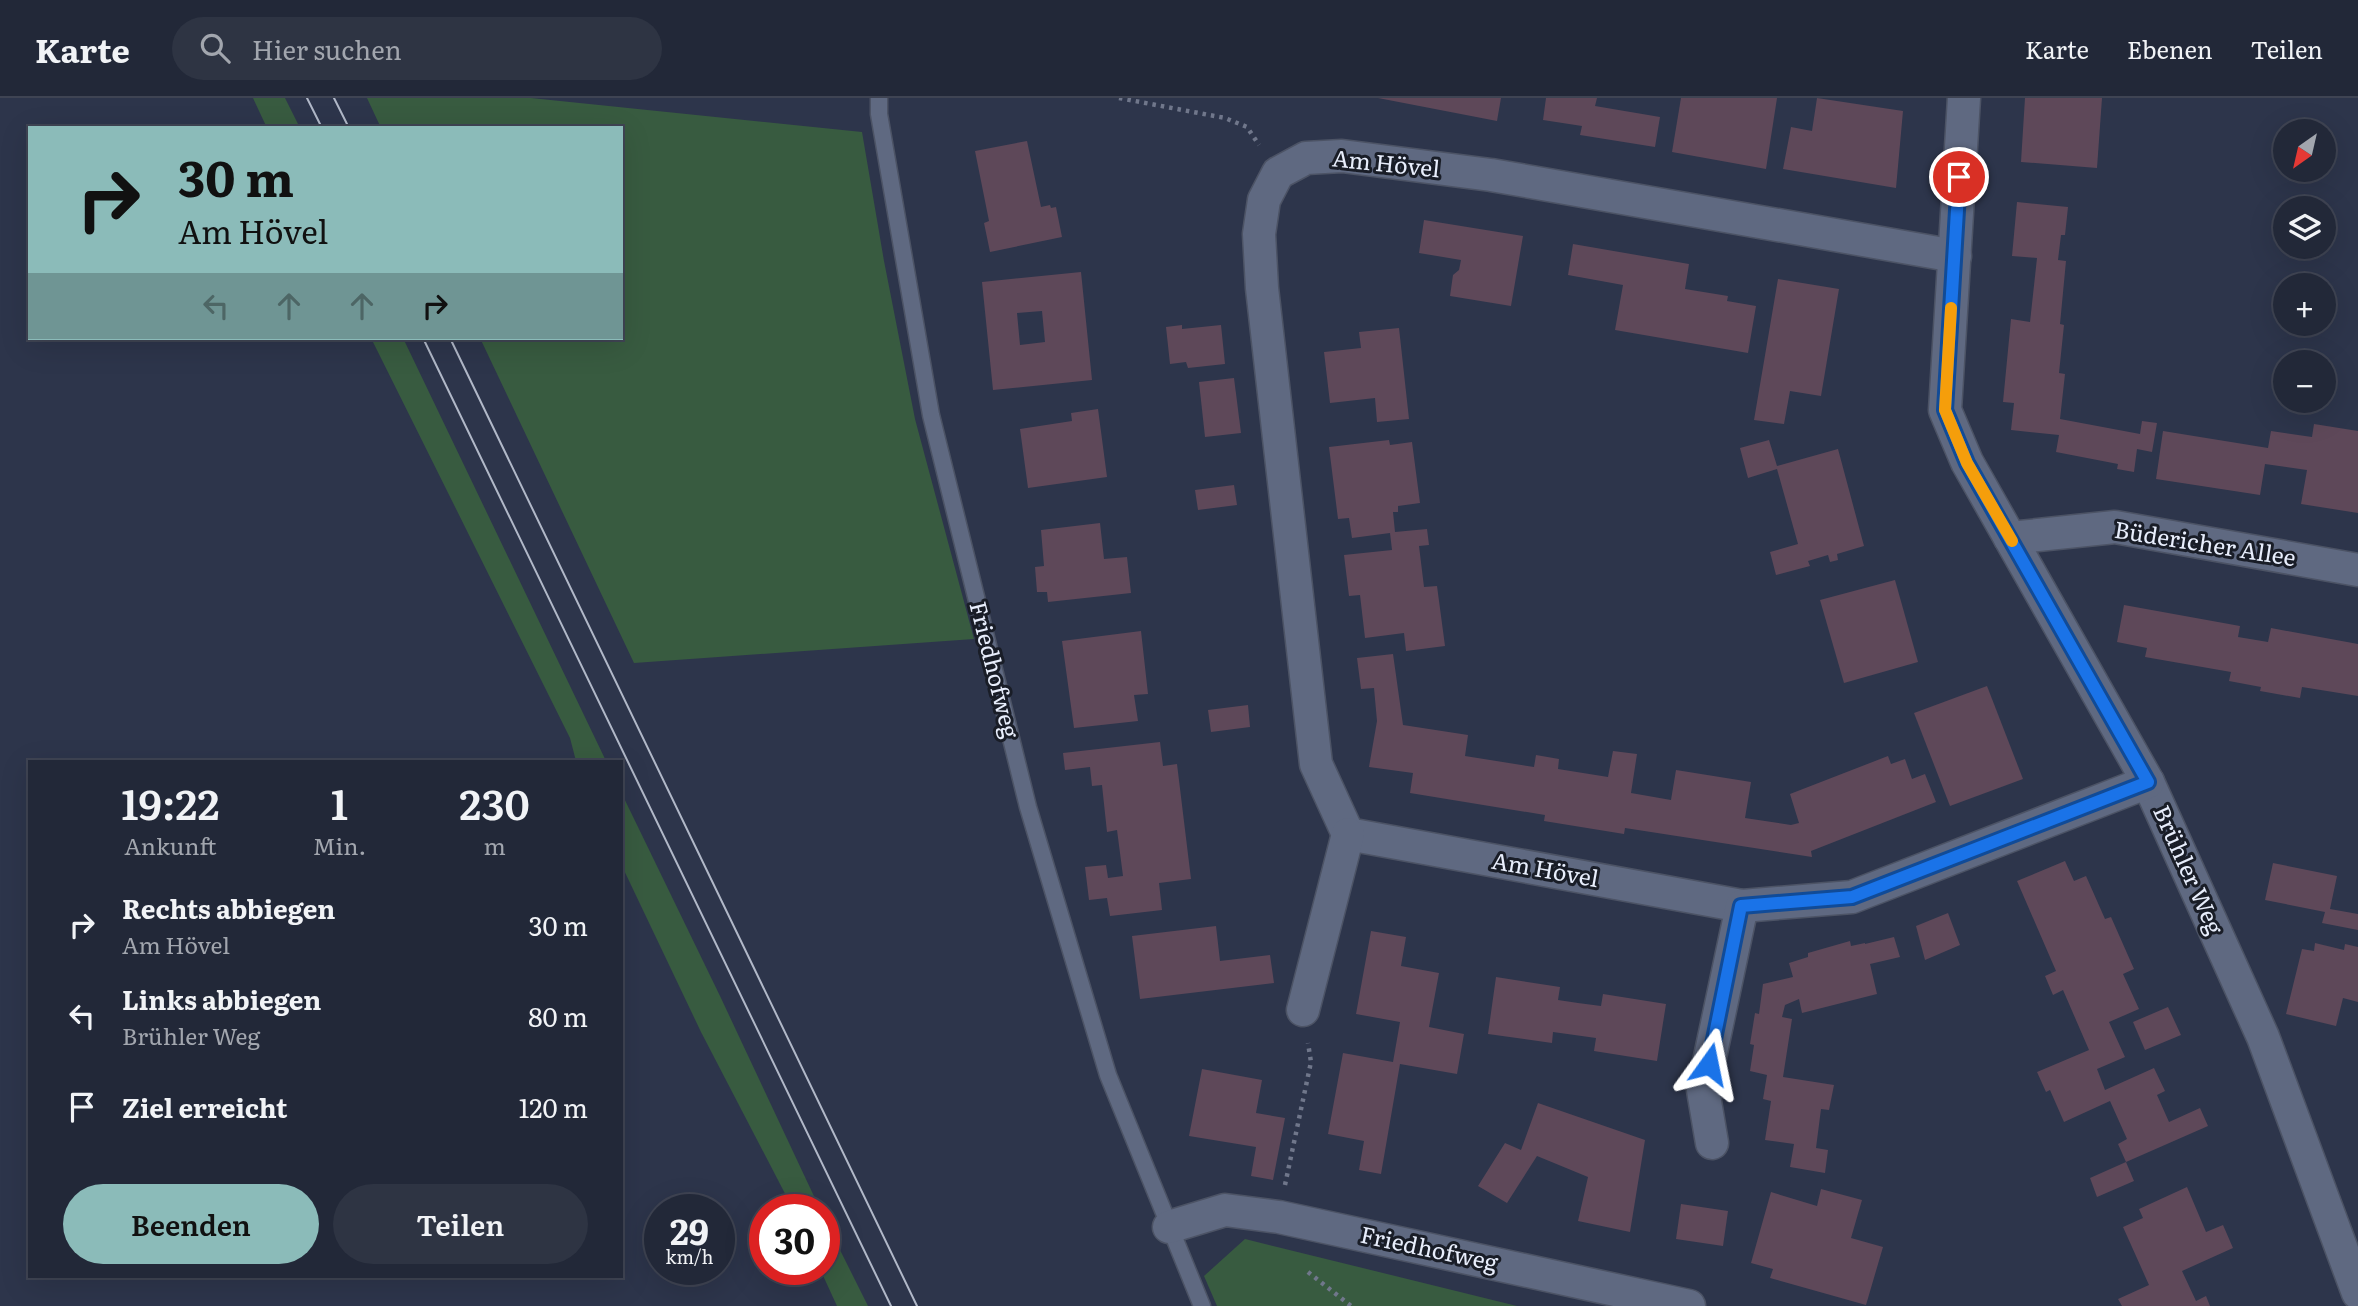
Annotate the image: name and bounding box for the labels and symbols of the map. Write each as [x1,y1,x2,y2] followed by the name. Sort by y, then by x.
[2273,119,2336,182] north arrow
[1331,139,1442,185] street label: Am Hövel
[1929,147,1989,207] pin
[2112,511,2299,573] street label: Büdericher Allee
[963,598,1029,742] street label: Friedhofweg
[2146,799,2234,939] street label: Brühler Weg
[1489,842,1602,894] street label: Am Hövel
[1672,1027,1746,1101] position arrow
[749,1194,840,1285] speed limit sign: 30
[1357,1216,1502,1278] street label: Friedhofweg

